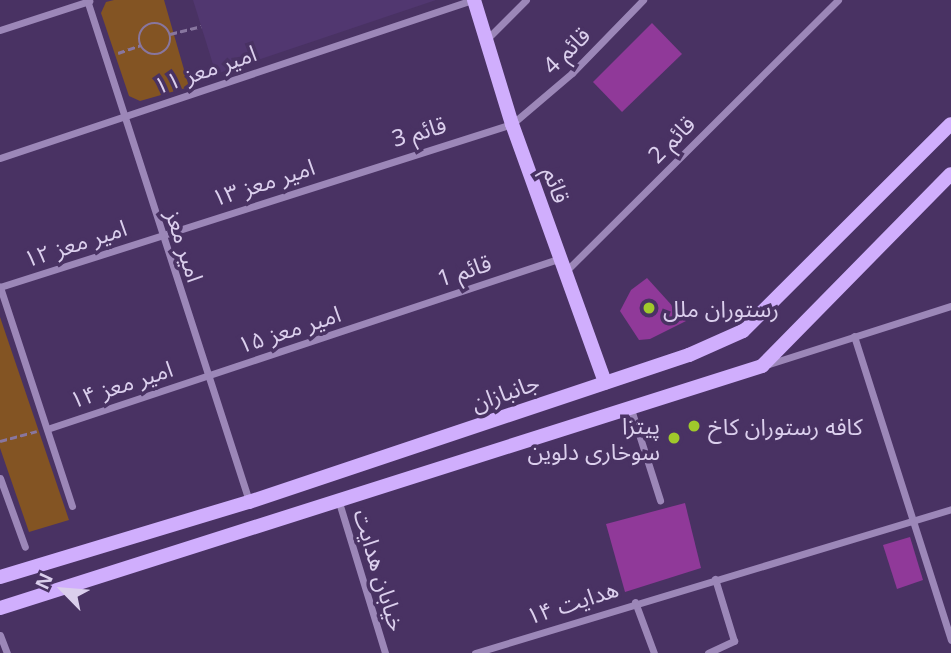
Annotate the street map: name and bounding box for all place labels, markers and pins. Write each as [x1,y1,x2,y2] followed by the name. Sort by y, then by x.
[663,294,779,322] place label: رستوران ملل
[641,300,657,316] marker: رستوران ملل
[527,411,660,465] place label: پیتزا سوخاری دلوین
[708,412,863,440] place label: کافه رستوران کاخ
[686,418,702,434] marker: کافه رستوران کاخ
[666,430,682,446] marker: پیتزا سوخاری دلوین

